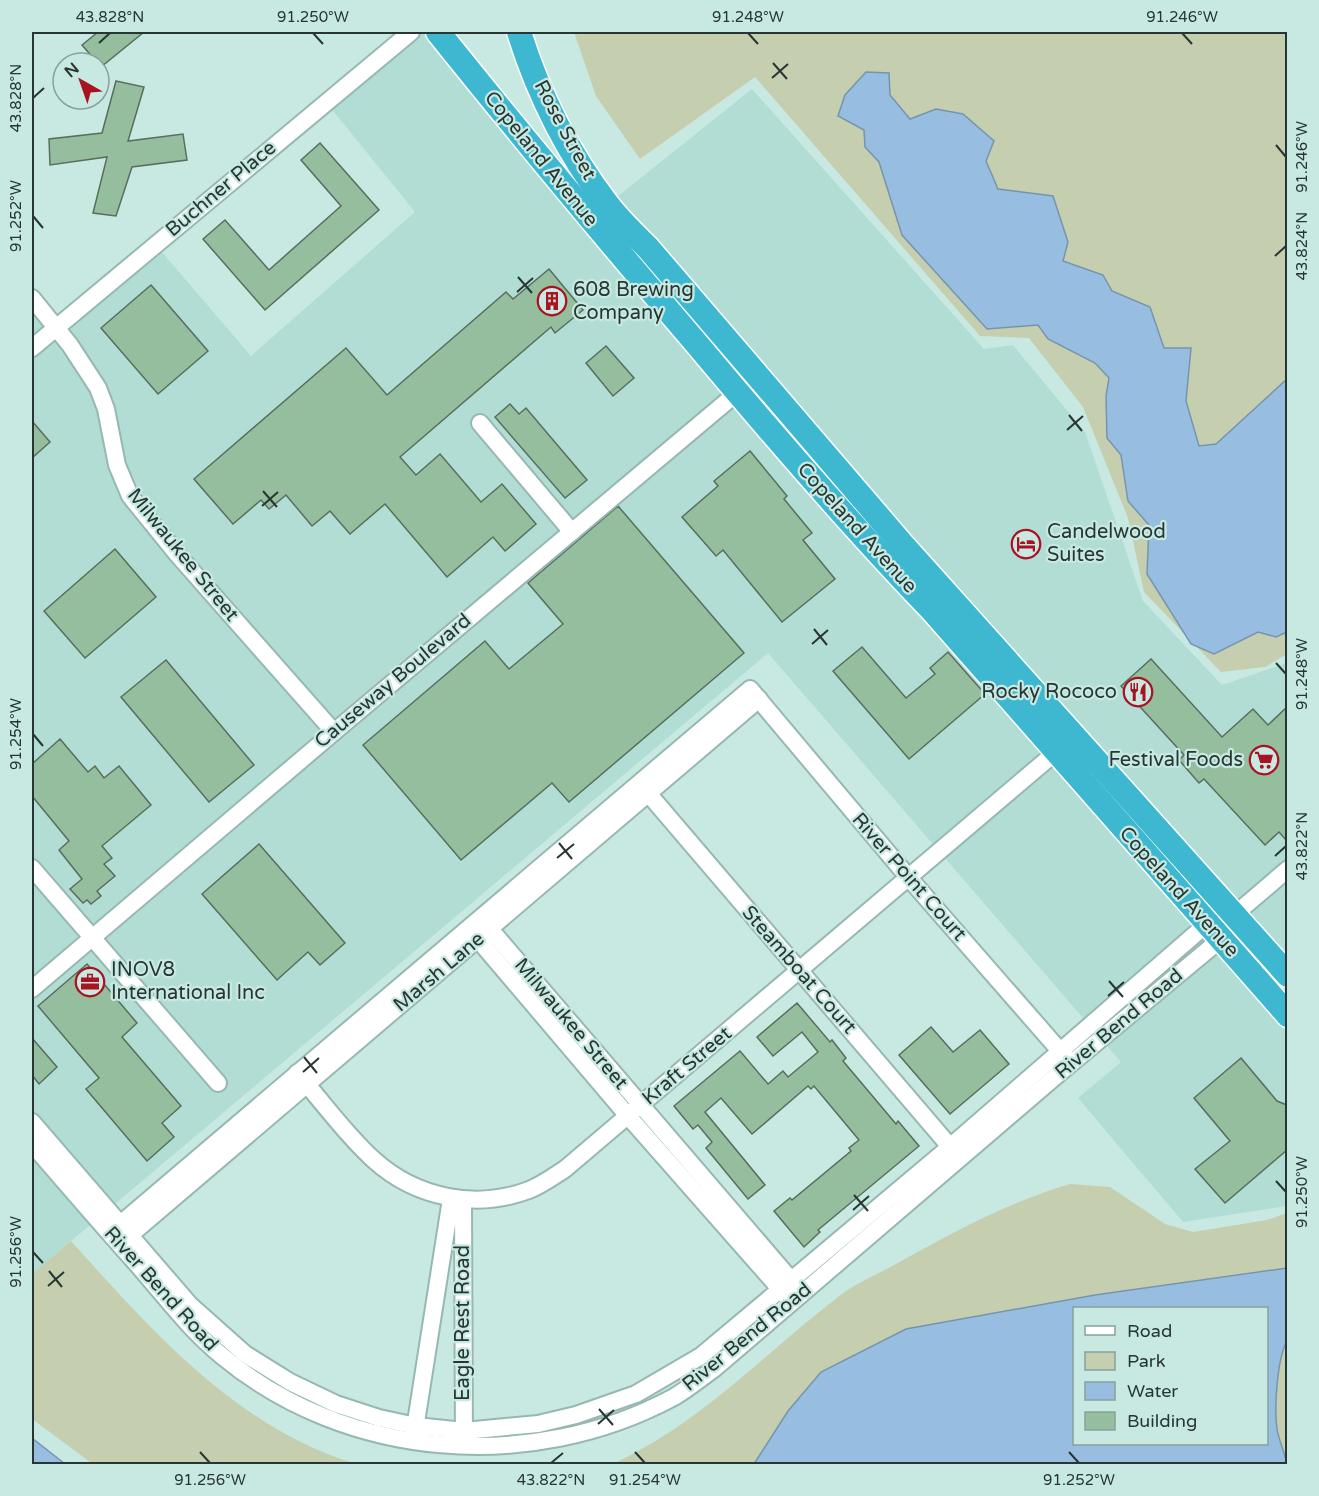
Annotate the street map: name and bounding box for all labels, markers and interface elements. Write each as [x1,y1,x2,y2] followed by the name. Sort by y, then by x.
[76,8,144,26] text: 43.828°N
[277,8,349,26] text: 91.250°W
[712,8,784,26] text: 91.248°W
[1146,8,1218,26] text: 91.246°W
[51,51,111,111] north arrow
[61,58,83,82] text: N
[7,64,25,132] text: 43.828°N
[529,76,602,184] street label: Rose Street
[479,86,603,232] street label: Copeland Avenue
[1293,121,1311,193] text: 91.246°W
[161,136,281,242] street label: Buchner Place
[7,180,25,252] text: 91.252°W
[1293,212,1311,280] text: 43.824°N
[573,278,694,325] place label: 608 Brewing Company
[536,285,568,317] building icon: 608 Brewing Company
[792,458,922,598] street label: Copeland Avenue
[122,484,244,626] street label: Milwaukee Street
[1047,520,1166,567] place label: Candelwood Suites
[1010,528,1042,560] hotel icon: Candelwood Suites
[310,609,476,753] street label: Causeway Boulevard
[1293,638,1311,710] text: 91.248°W
[1122,676,1154,708] restaurant icon: Rocky Rococo
[981,680,1117,704] place label: Rocky Rococo
[7,698,25,770] text: 91.254°W
[1248,744,1280,776] supermarket icon: Festival Foods
[1108,748,1243,772] place label: Festival Foods
[847,808,971,946] street label: River Point Court
[1293,812,1311,880] text: 43.822°N
[1114,822,1244,962] street label: Copeland Avenue
[737,901,861,1039] street label: Steamboat Court
[389,927,489,1017] street label: Marsh Lane
[509,954,633,1095] street label: Milwaukee Street
[111,958,265,1005] place label: INOV8 International Inc
[1050,964,1188,1084] street label: River Bend Road
[74,966,106,998] office icon: INOV8 International Inc
[637,1021,737,1110] street label: Kraft Street
[1293,1156,1311,1228] text: 91.250°W
[7,1216,25,1288] text: 91.256°W
[99,1222,223,1356] street label: River Bend Road
[451,1245,475,1401] street label: Eagle Rest Road
[678,1278,816,1396] street label: River Bend Road
[1073,1307,1268,1445] legend
[1127,1320,1172,1342] text: Road
[1127,1350,1166,1372] text: Park
[1127,1380,1178,1402] text: Water
[1127,1410,1197,1432] text: Building
[174,1471,246,1489] text: 91.256°W
[517,1471,585,1489] text: 43.822°N
[609,1471,681,1489] text: 91.254°W
[1043,1471,1115,1489] text: 91.252°W

